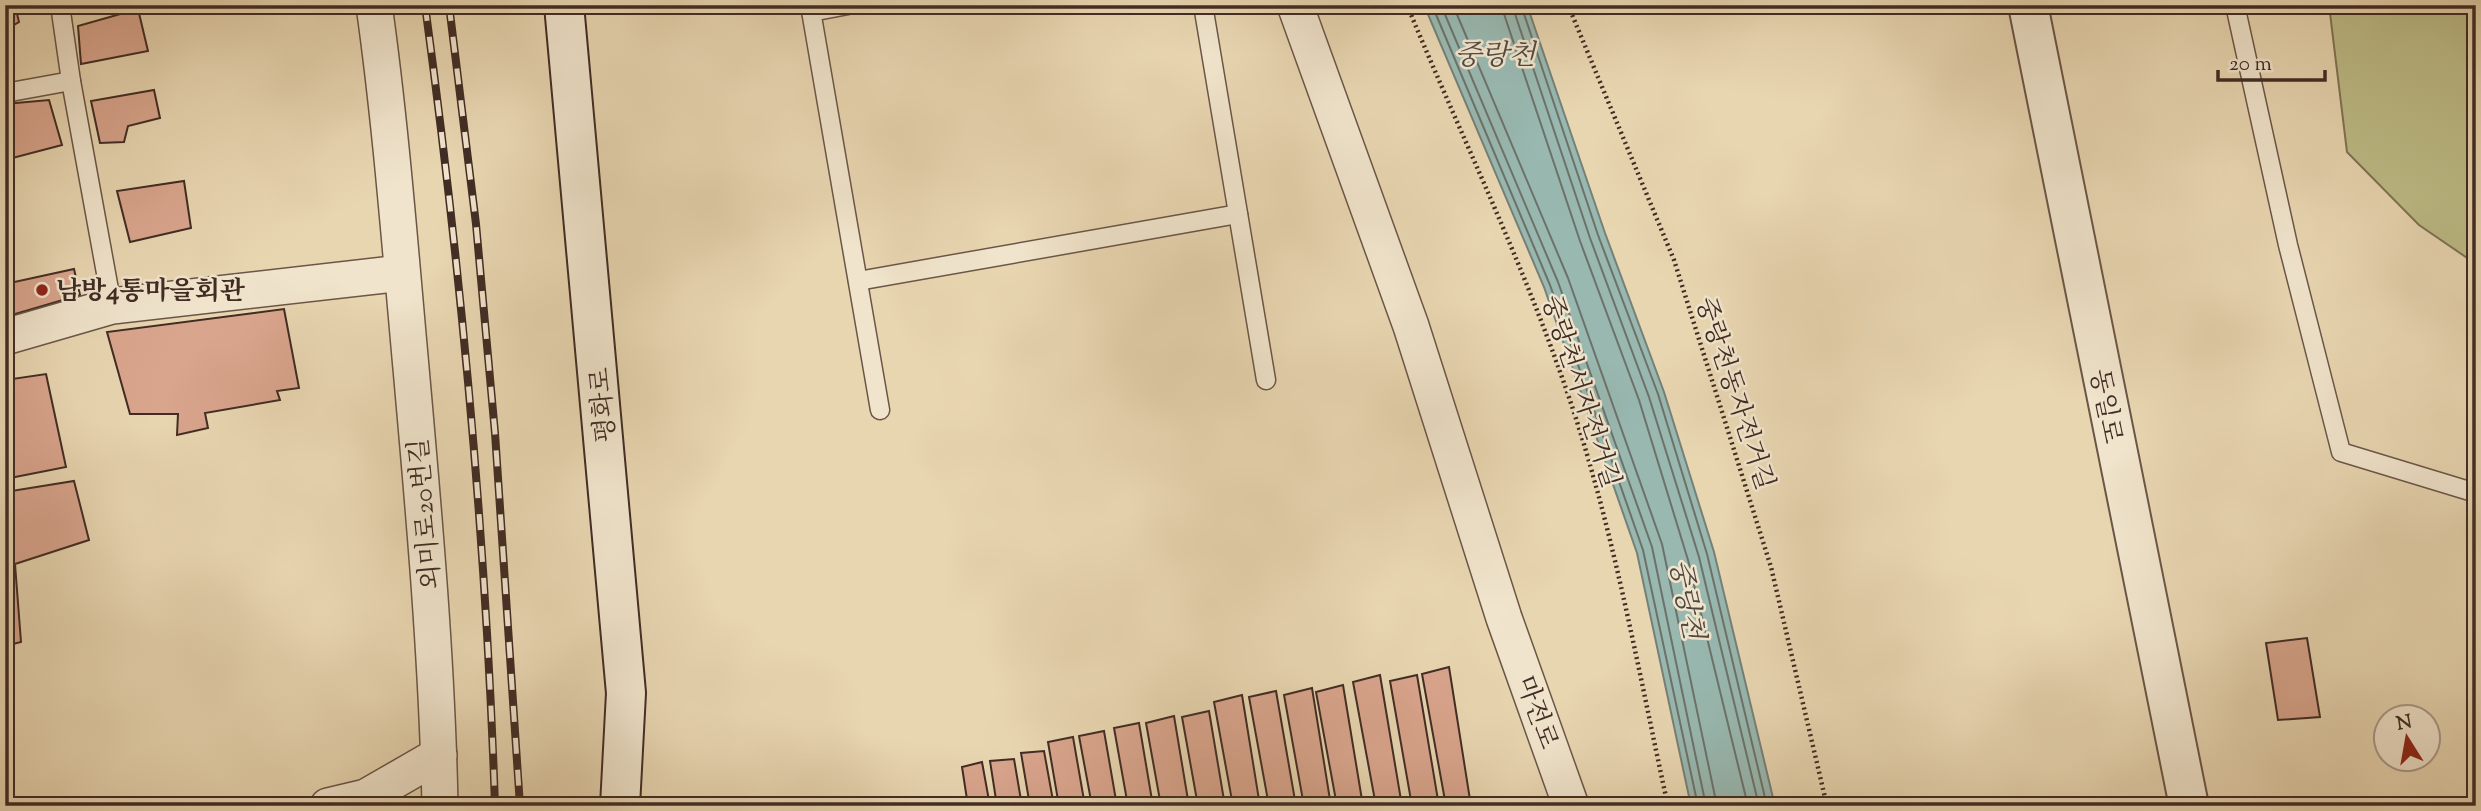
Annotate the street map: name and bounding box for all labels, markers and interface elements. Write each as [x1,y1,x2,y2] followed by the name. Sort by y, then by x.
[1454,37,1538,77] water label: 중랑천
[2218,38,2325,82] scale bar
[2229,50,2272,80] text: 20 m
[56,274,246,311] place label: 남방4통마을회관
[34,282,50,298] marker: 남방4통마을회관
[1531,291,1628,493] street label: 중랑천서자전거길
[1685,293,1782,495] street label: 중랑천동자전거길
[583,366,626,444] street label: 평화로
[2079,366,2130,447] street label: 동일로
[401,437,452,591] street label: 외미로20번길
[1658,556,1713,645] water label: 중랑천
[1505,671,1566,755] street label: 마전로
[2372,702,2442,772] north arrow
[2394,709,2414,738] text: N

